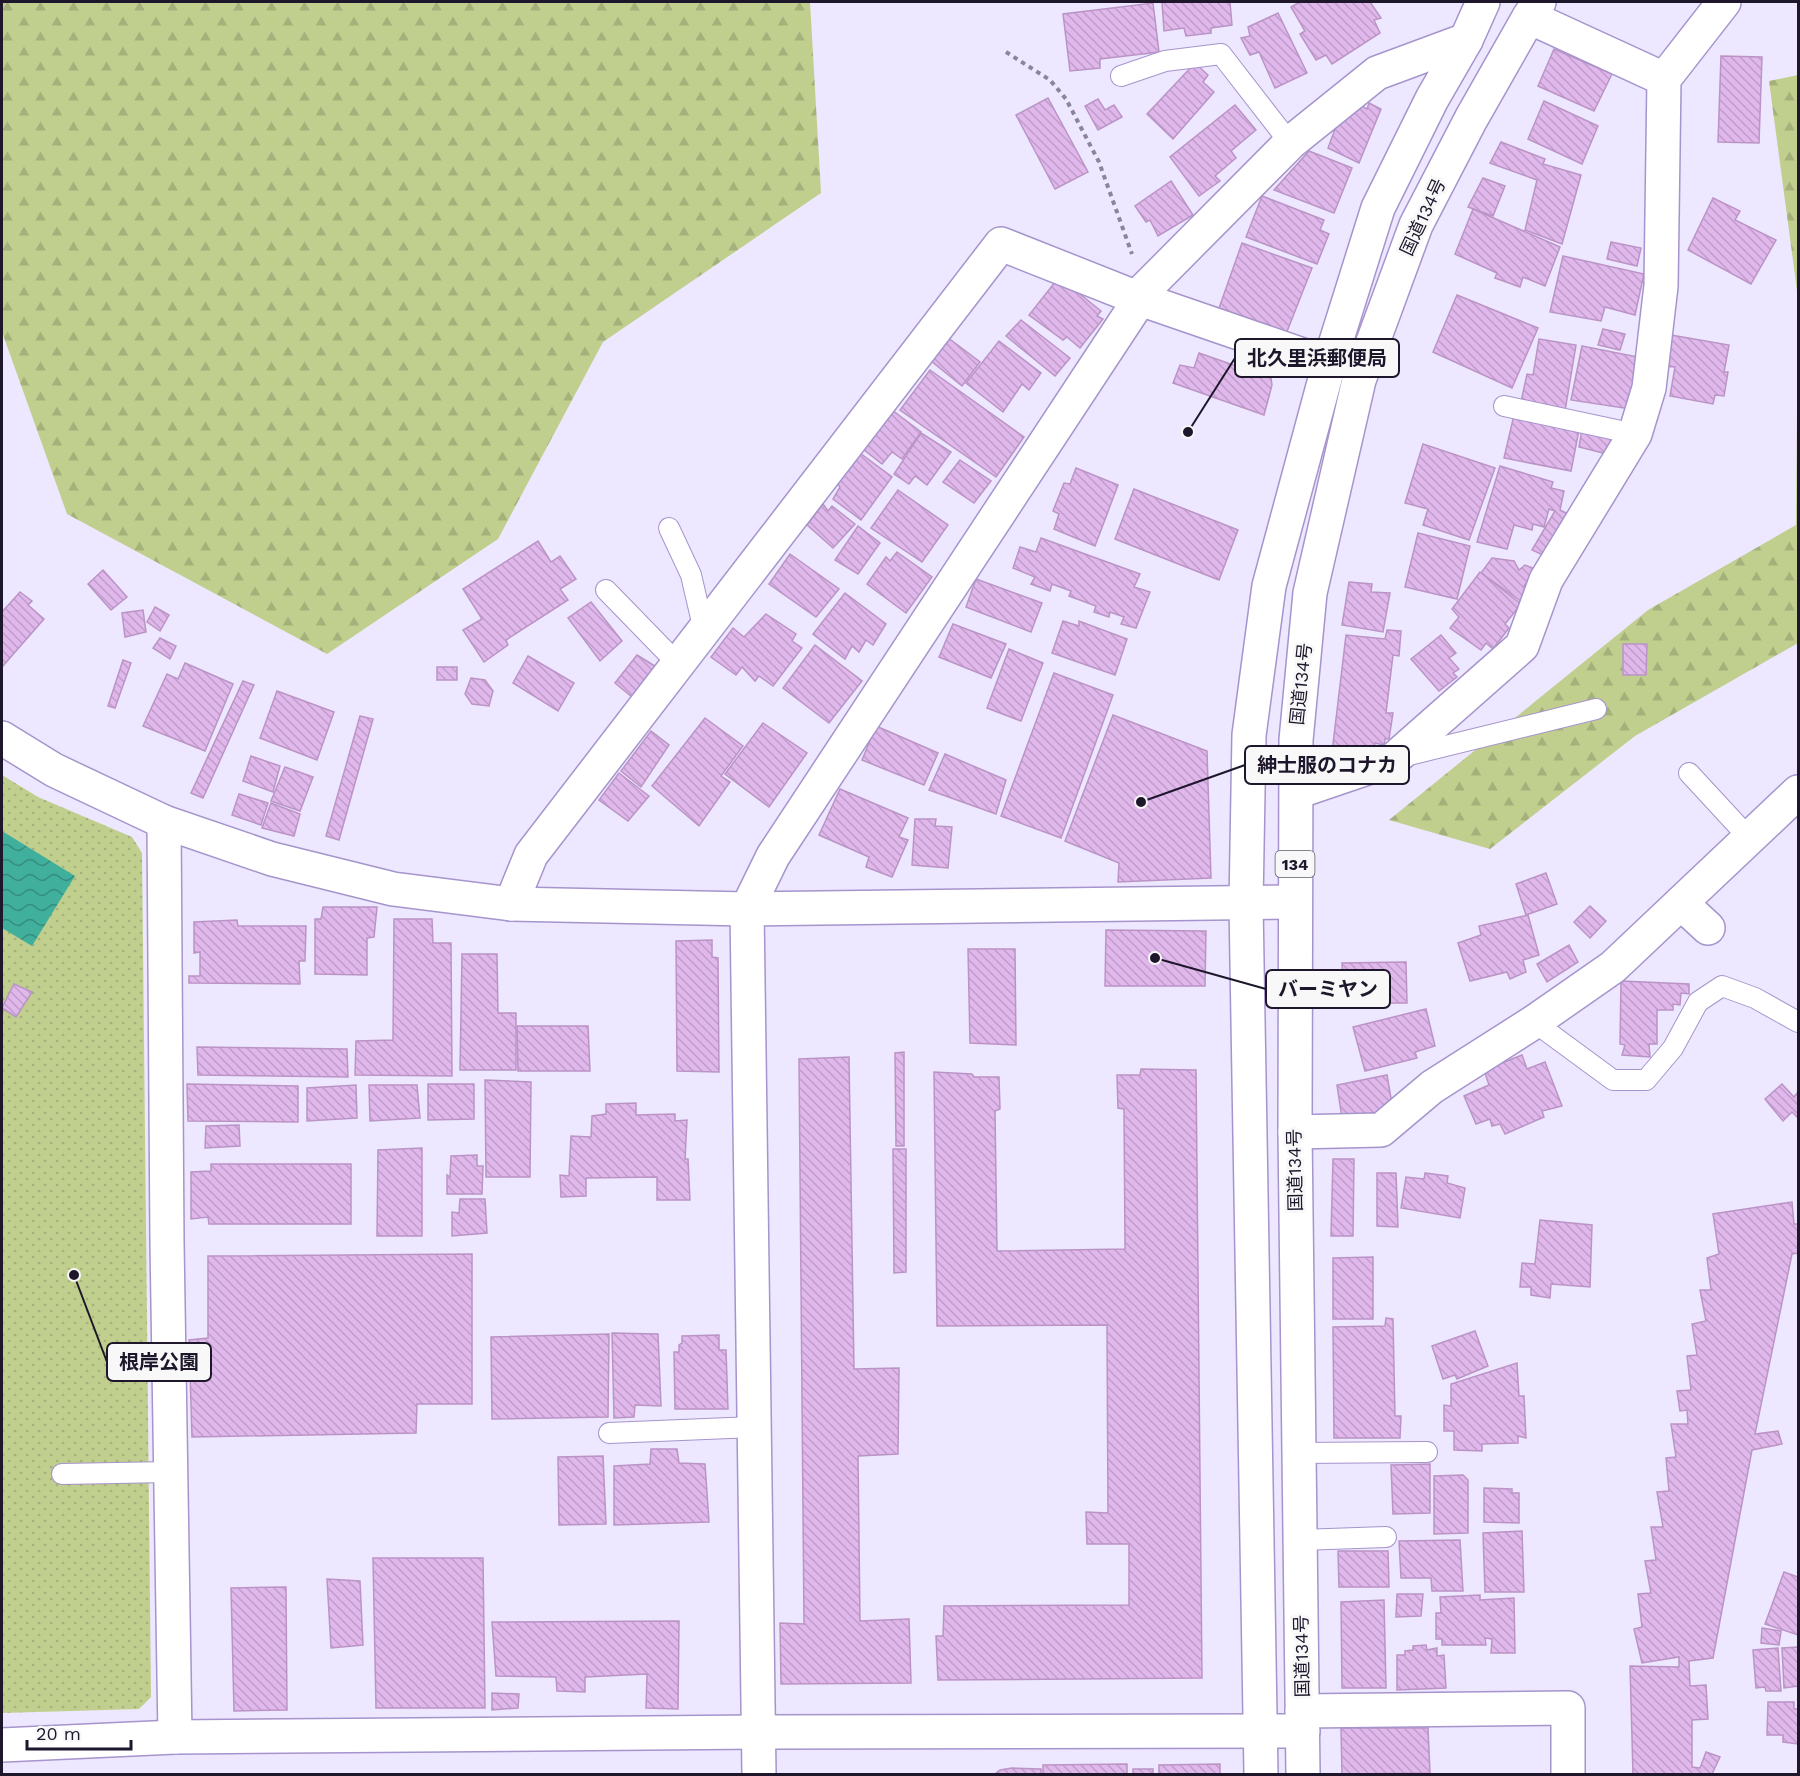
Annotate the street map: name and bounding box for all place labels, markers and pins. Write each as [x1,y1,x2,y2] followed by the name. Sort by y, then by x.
[1235,339,1399,377] callout: 北久里浜郵便局
[1245,746,1409,784] callout: 紳士服のコナカ
[1266,970,1390,1008] callout: バーミヤン
[107,1343,211,1381] callout: 根岸公園

